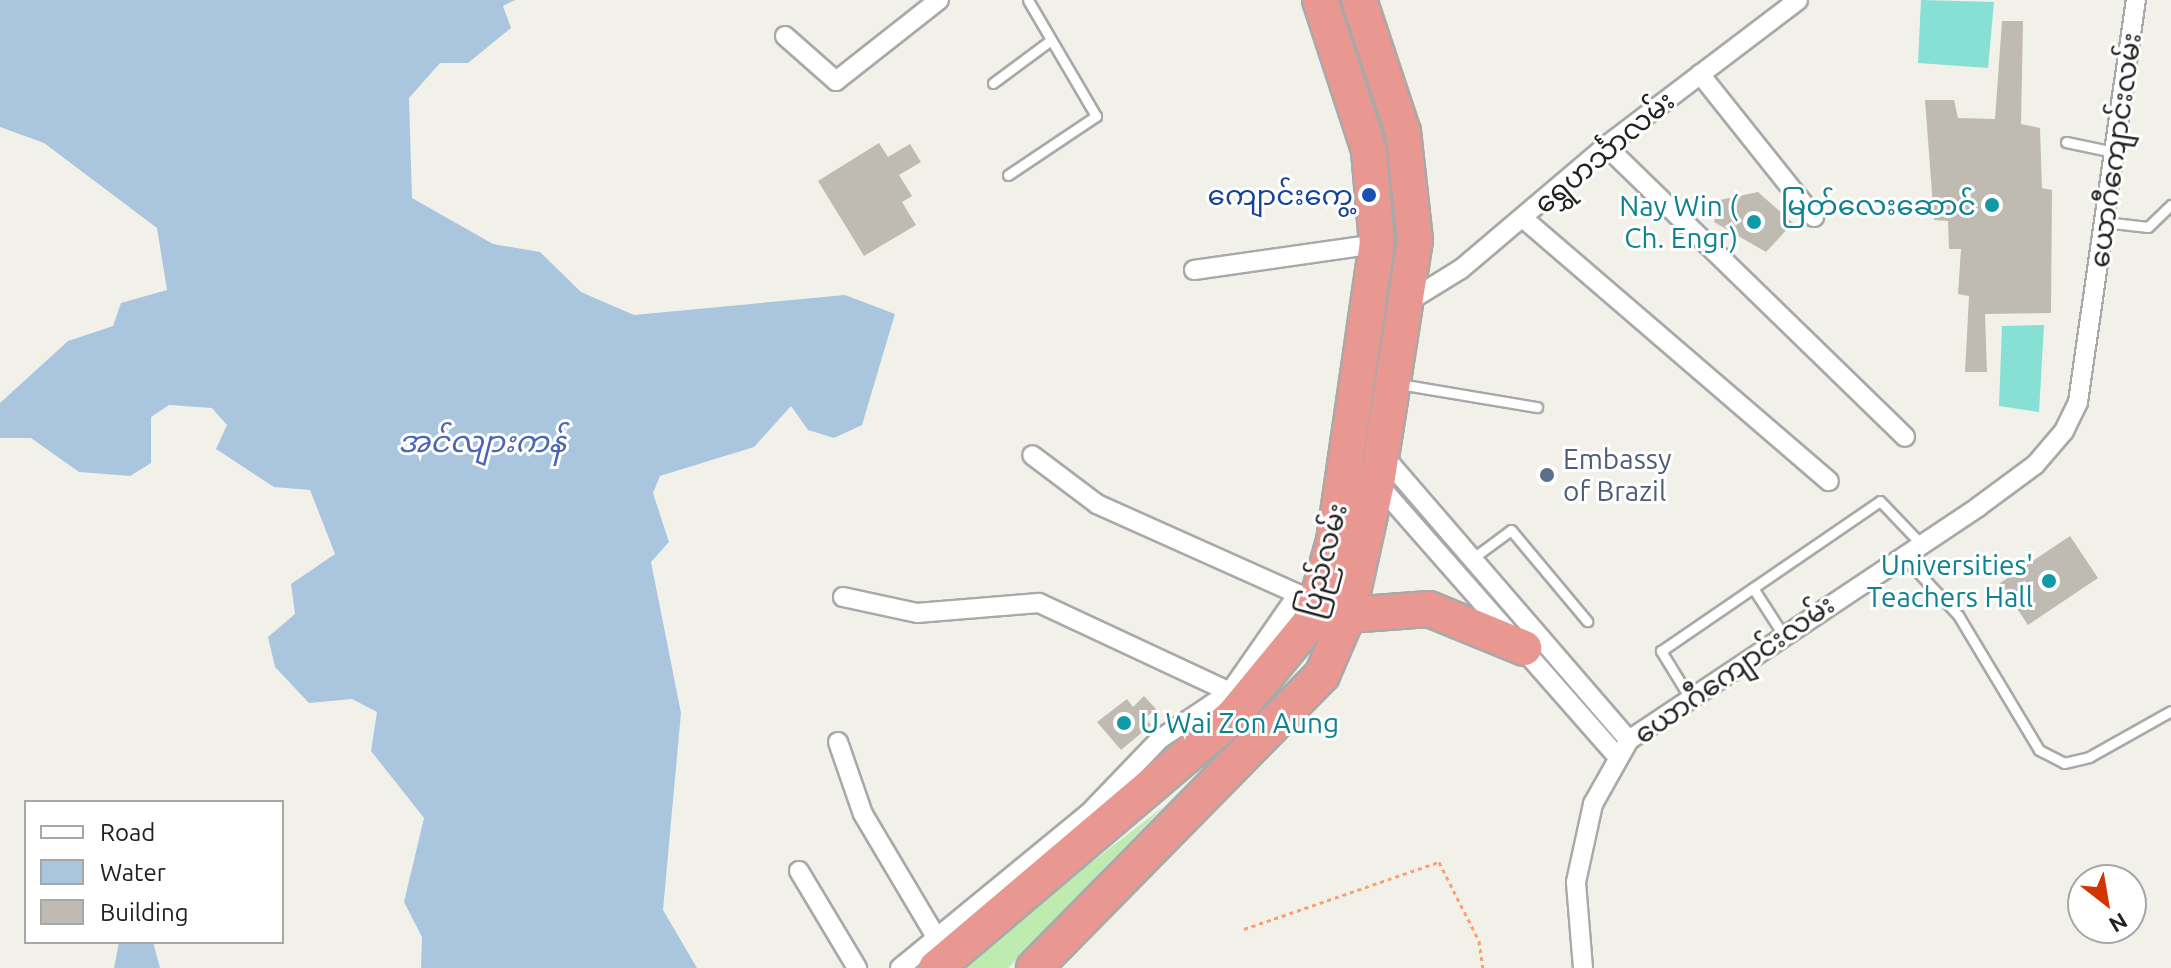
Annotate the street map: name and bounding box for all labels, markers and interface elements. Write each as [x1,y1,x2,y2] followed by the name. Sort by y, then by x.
[2082,30,2148,270] street label: ယောဂီကျောင်းလမ်း
[1527,84,1681,220] street label: ရွှေဟင်္သာလမ်း
[1208,178,1353,212] place label: ကျောင်းကွေ့
[1360,186,1378,204] marker: ကျောင်းကွေ့
[1781,188,1976,222] place label: မြတ်လေးဆောင်
[1619,189,1738,255] place label: Nay Win ( Ch. Engr)
[1983,196,2001,214] marker: မြတ်လေးဆောင်
[1745,213,1763,231] marker: Nay Win ( Ch. Engr)
[398,423,566,459] water label: အင်လျားကန်
[1563,442,1671,508] place label: Embassy of Brazil
[1538,466,1556,484] marker: Embassy of Brazil
[1292,499,1354,621] street label: ပြည်လမ်း
[1867,548,2033,614] place label: Universities' Teachers Hall
[2040,572,2058,590] marker: Universities' Teachers Hall
[1627,587,1841,751] street label: ယောဂီကျောင်းလမ်း
[1140,706,1339,740] place label: U Wai Zon Aung
[1115,714,1133,732] marker: U Wai Zon Aung
[24,800,284,944] legend
[100,819,155,846] text: Road
[100,859,166,886] text: Water
[2067,864,2147,944] north arrow
[100,899,188,926] text: Building
[2105,908,2132,938] text: N

